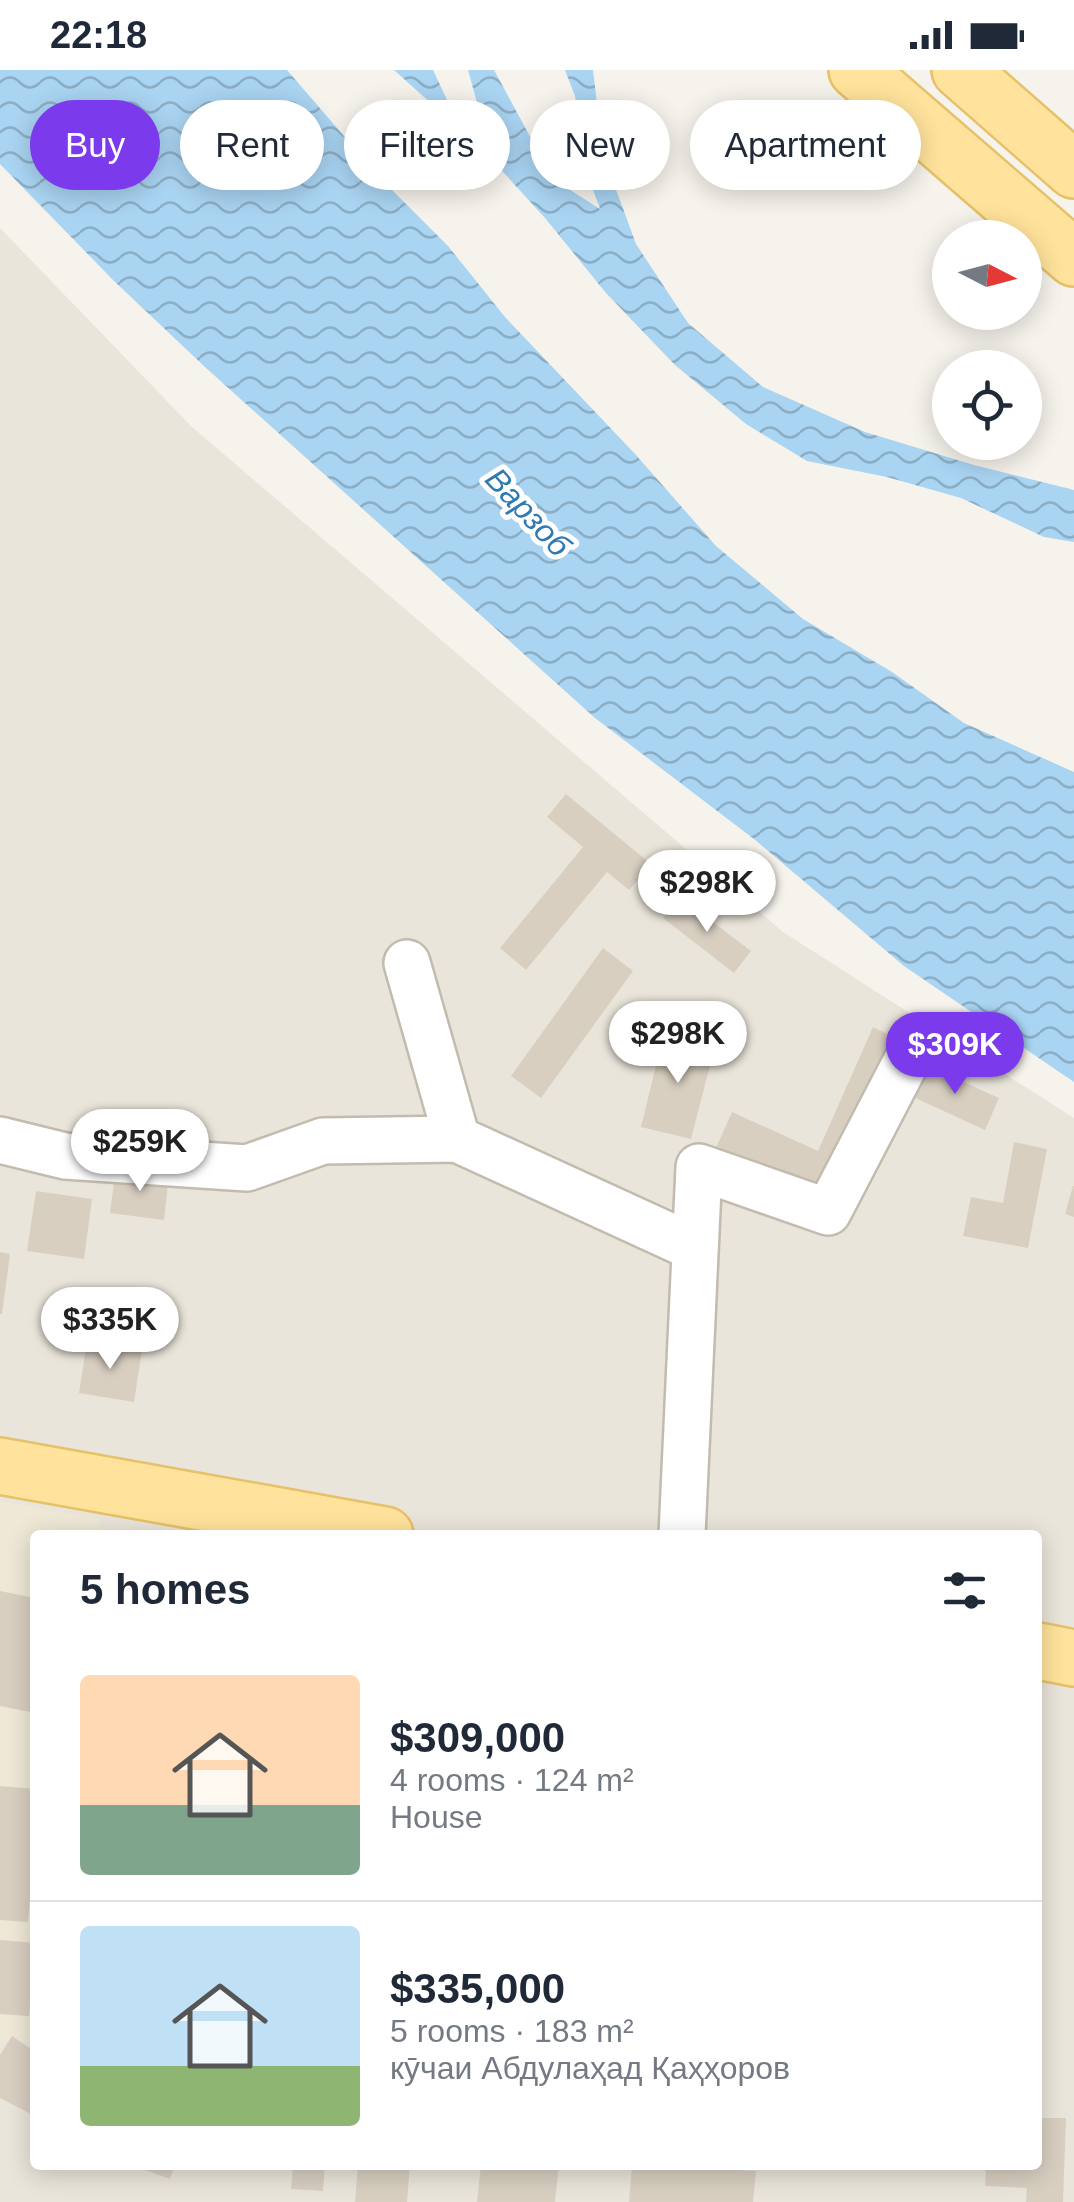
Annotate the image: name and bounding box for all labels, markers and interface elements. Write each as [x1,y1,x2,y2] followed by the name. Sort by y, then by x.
[50,14,147,56] text: 22:18
[30,100,160,190] chip: Buy
[180,100,324,190] chip: Rent
[344,100,510,190] chip: Filters
[530,100,670,190] chip: New
[690,100,921,190] chip: Apartment
[932,220,1042,330] north arrow
[932,220,1042,460] map controls
[932,350,1042,460] button: locate
[478,461,578,564] water label: Варзоб
[637,850,777,935] pin: $298K
[660,864,754,900] text: $298K
[608,1001,748,1086] pin: $298K
[885,1012,1025,1097] pin: $309K
[631,1015,725,1051] text: $298K
[908,1026,1002,1062] text: $309K
[70,1109,210,1194] pin: $259K
[93,1123,187,1159] text: $259K
[40,1287,180,1372] pin: $335K
[63,1301,157,1337] text: $335K
[937,1563,992,1618] icon: filters
[80,1566,250,1613] text: 5 homes
[390,1714,565,1761] text: $309,000
[160,1715,280,1835] icon: home
[390,1762,634,1798] text: 4 rooms · 124 m²
[390,1799,483,1835] text: House
[390,1965,565,2012] text: $335,000
[160,1966,280,2086] icon: home
[390,2013,634,2049] text: 5 rooms · 183 m²
[390,2050,790,2086] text: кӯчаи Абдулаҳад Қаҳҳоров

